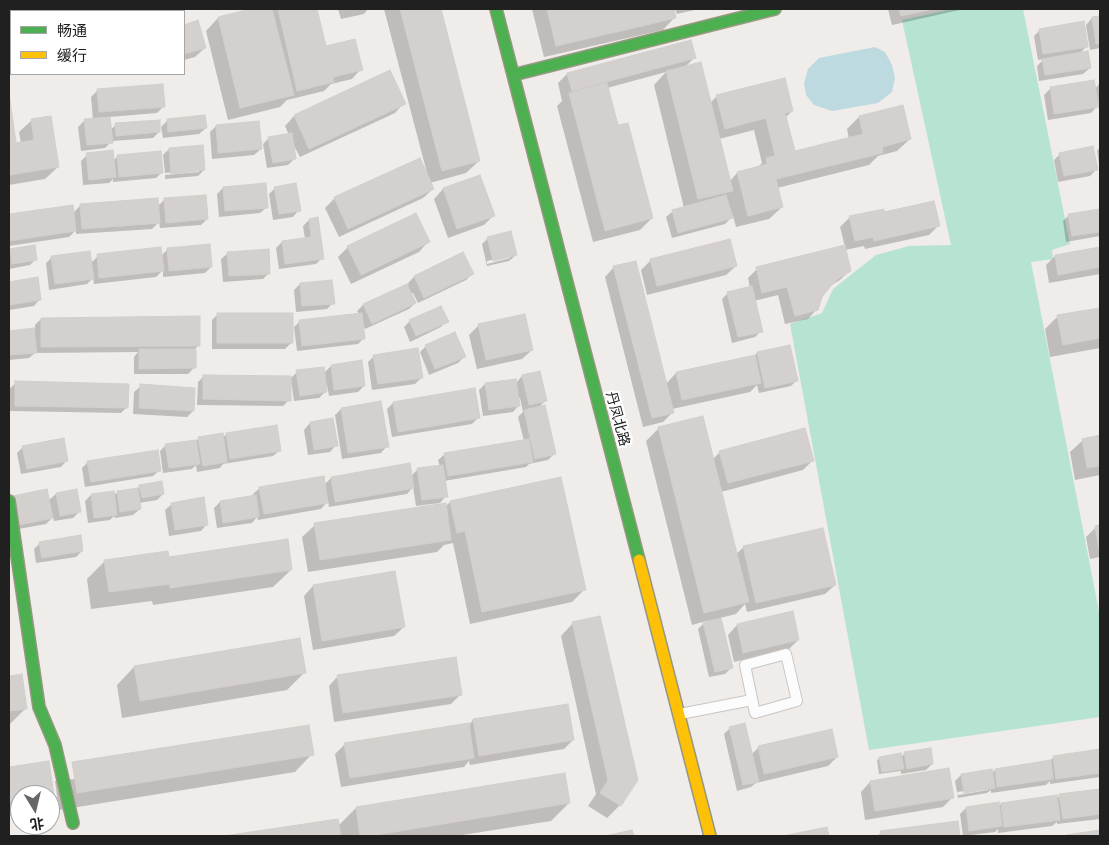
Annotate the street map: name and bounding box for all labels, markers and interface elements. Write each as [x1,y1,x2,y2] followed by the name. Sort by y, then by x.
[10,10,185,75] legend
[57,22,87,40] text: 畅通
[57,47,87,65] text: 缓行
[602,390,632,448] street label: 丹凤北路
[10,785,60,835] north arrow
[29,815,45,833] text: 北

